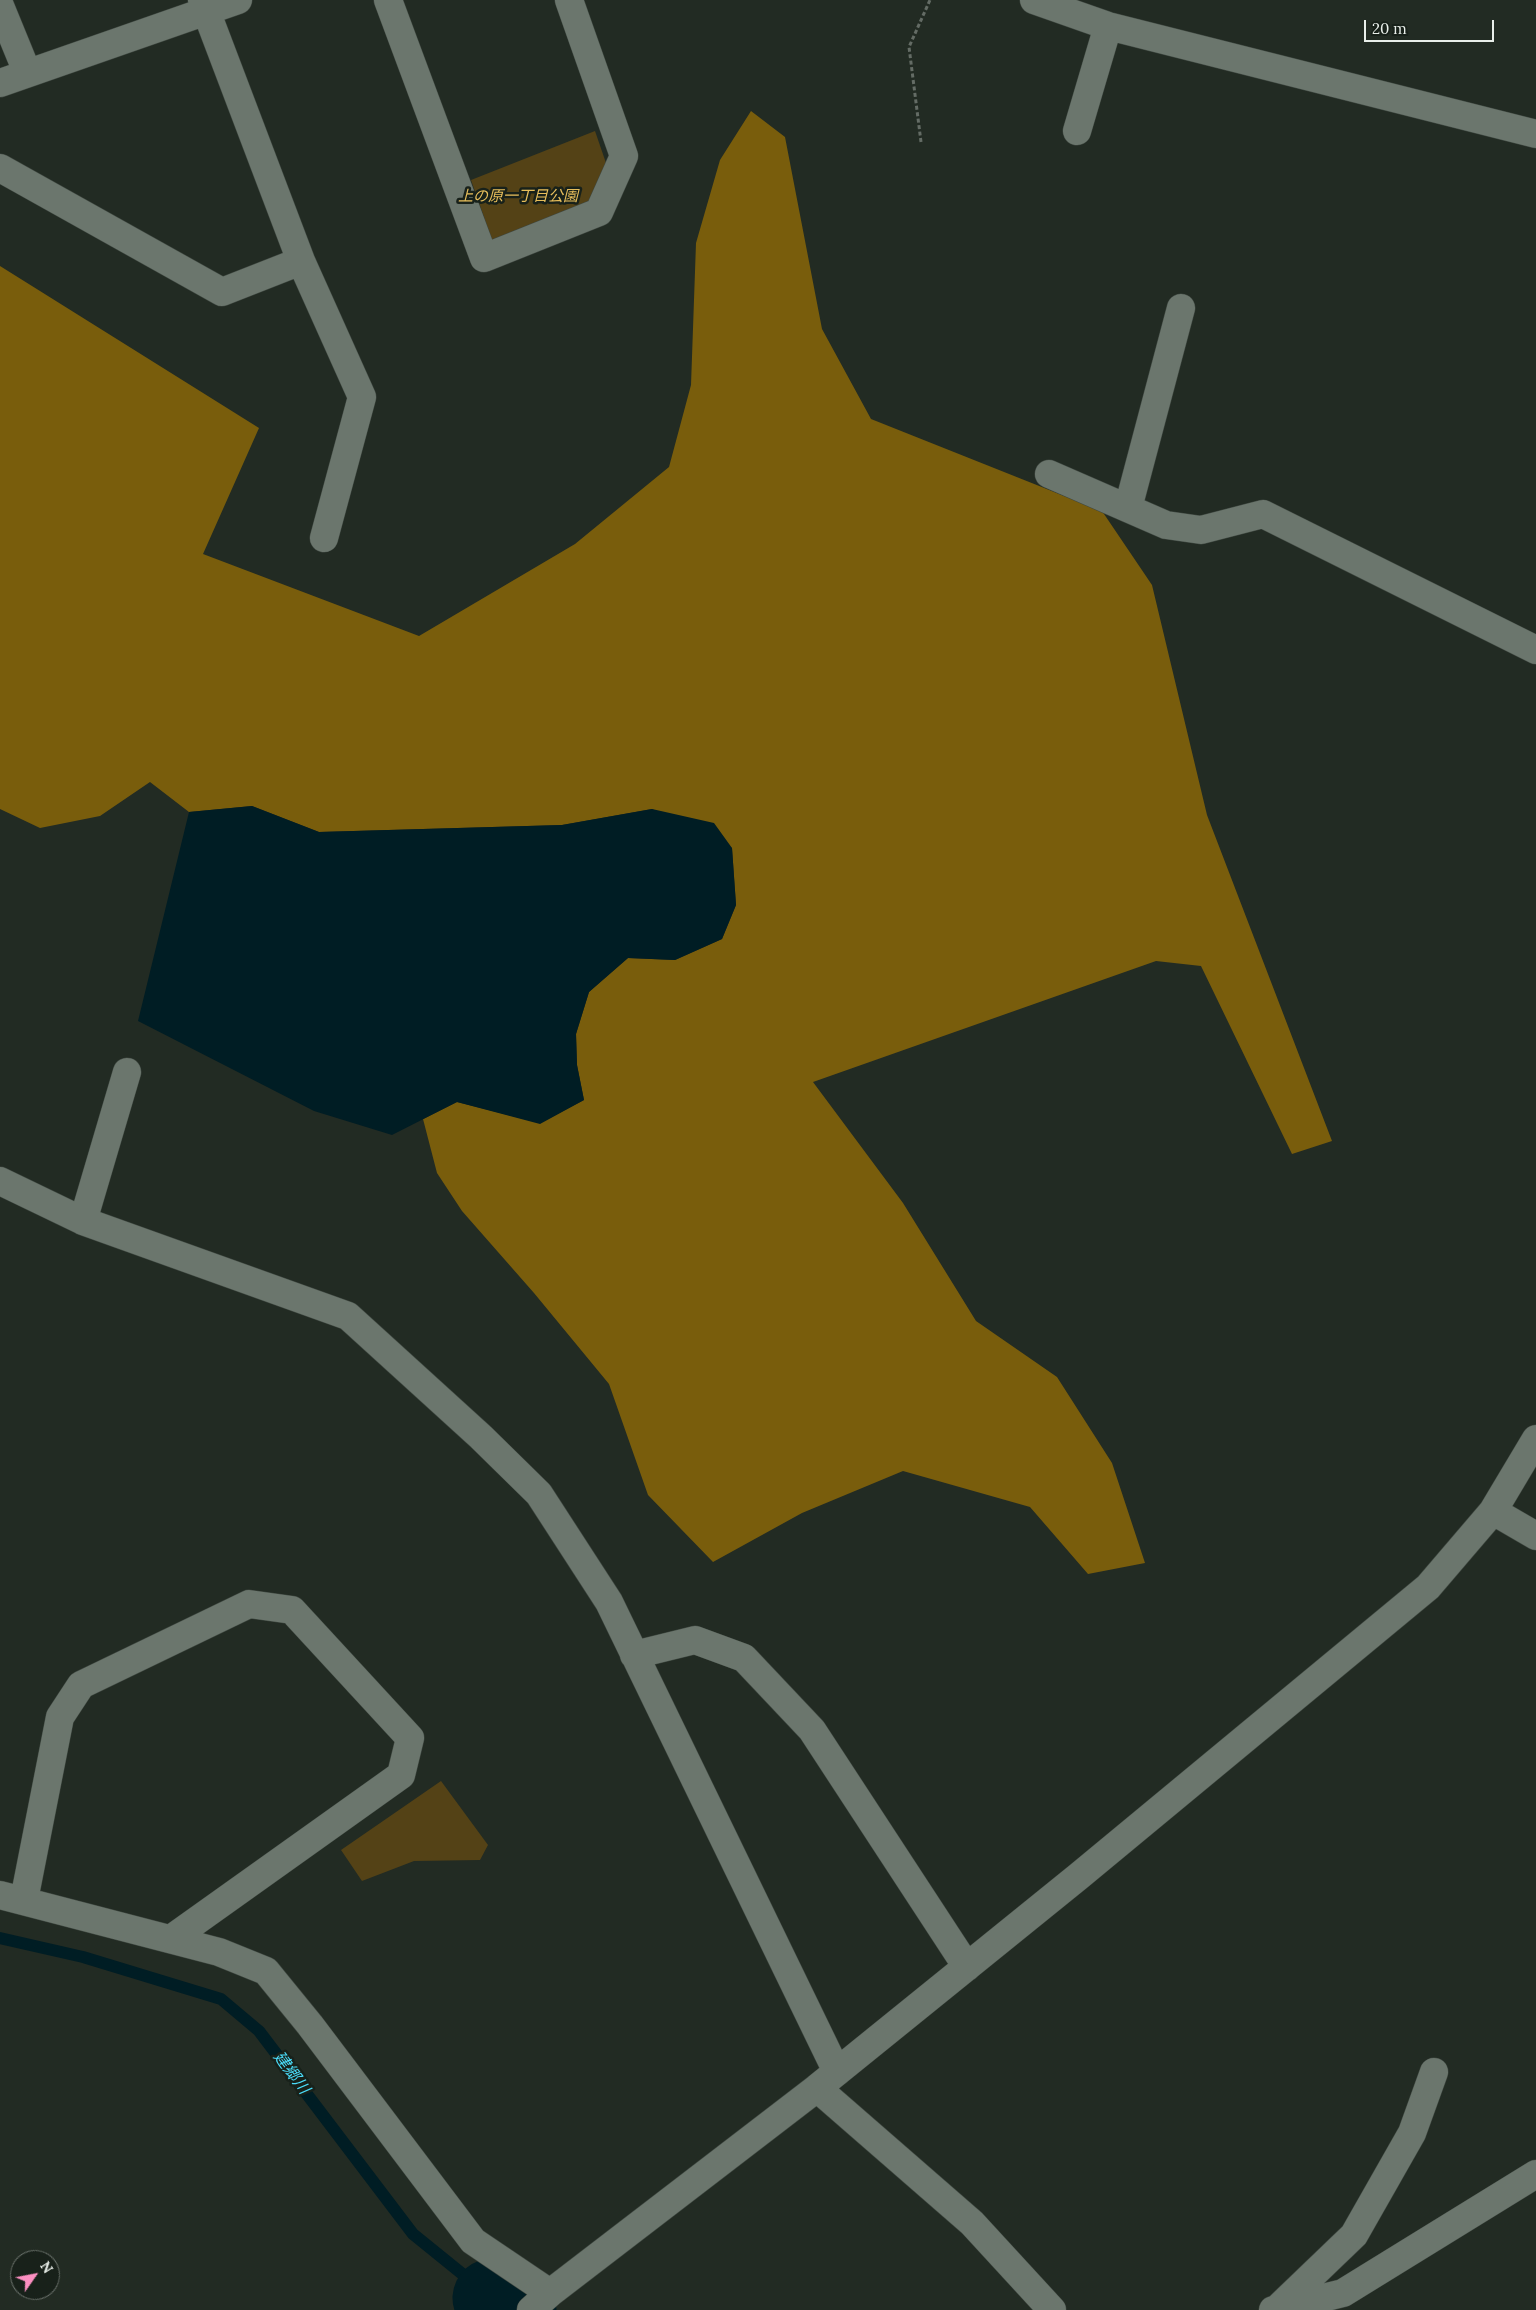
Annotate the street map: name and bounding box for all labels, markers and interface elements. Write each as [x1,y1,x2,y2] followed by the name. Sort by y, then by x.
[1366,10,1496,42] scale bar
[1372,19,1407,38] text: 20 m
[458,188,578,206] park label: 上の原一丁目公園
[269,2048,313,2098] water label: 建郷川
[10,2250,60,2300] north arrow
[36,2258,57,2277] text: N

